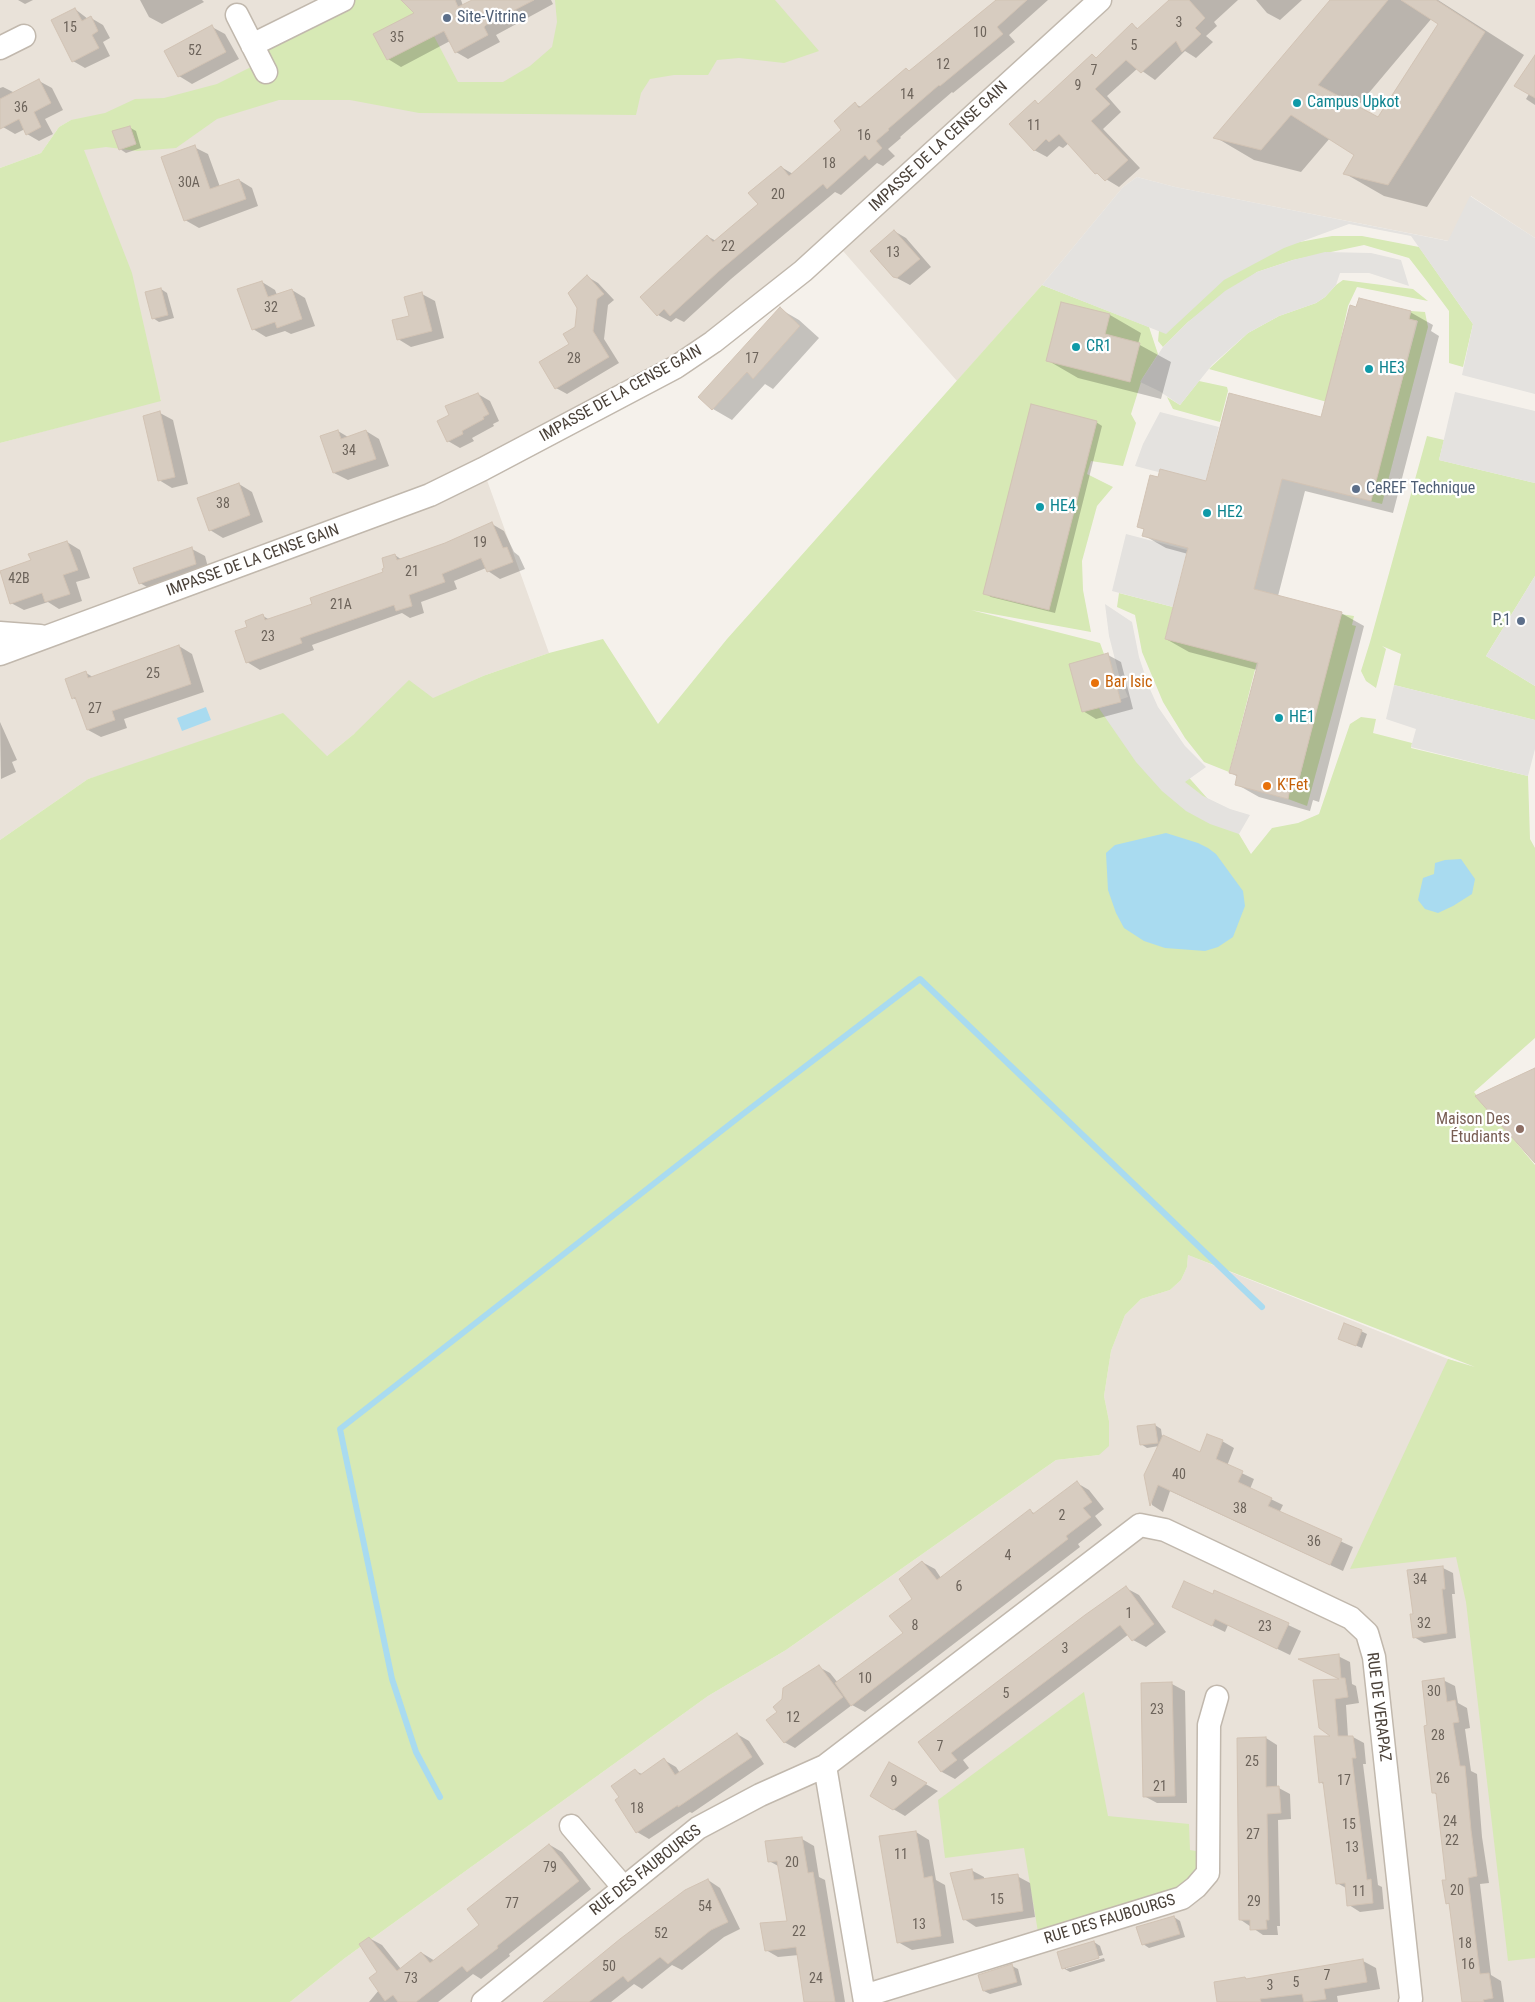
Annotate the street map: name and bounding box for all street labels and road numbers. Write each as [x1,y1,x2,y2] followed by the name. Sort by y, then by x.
[866,78,1012,216] street label: IMPASSE DE LA CENSE GAIN
[537,341,705,447] street label: IMPASSE DE LA CENSE GAIN
[164,521,342,601] street label: IMPASSE DE LA CENSE GAIN
[1362,1651,1394,1763] street label: RUE DE VERAPAZ
[586,1822,706,1920] street label: RUE DES FAUBOURGS
[1042,1891,1178,1949] street label: RUE DES FAUBOURGS

